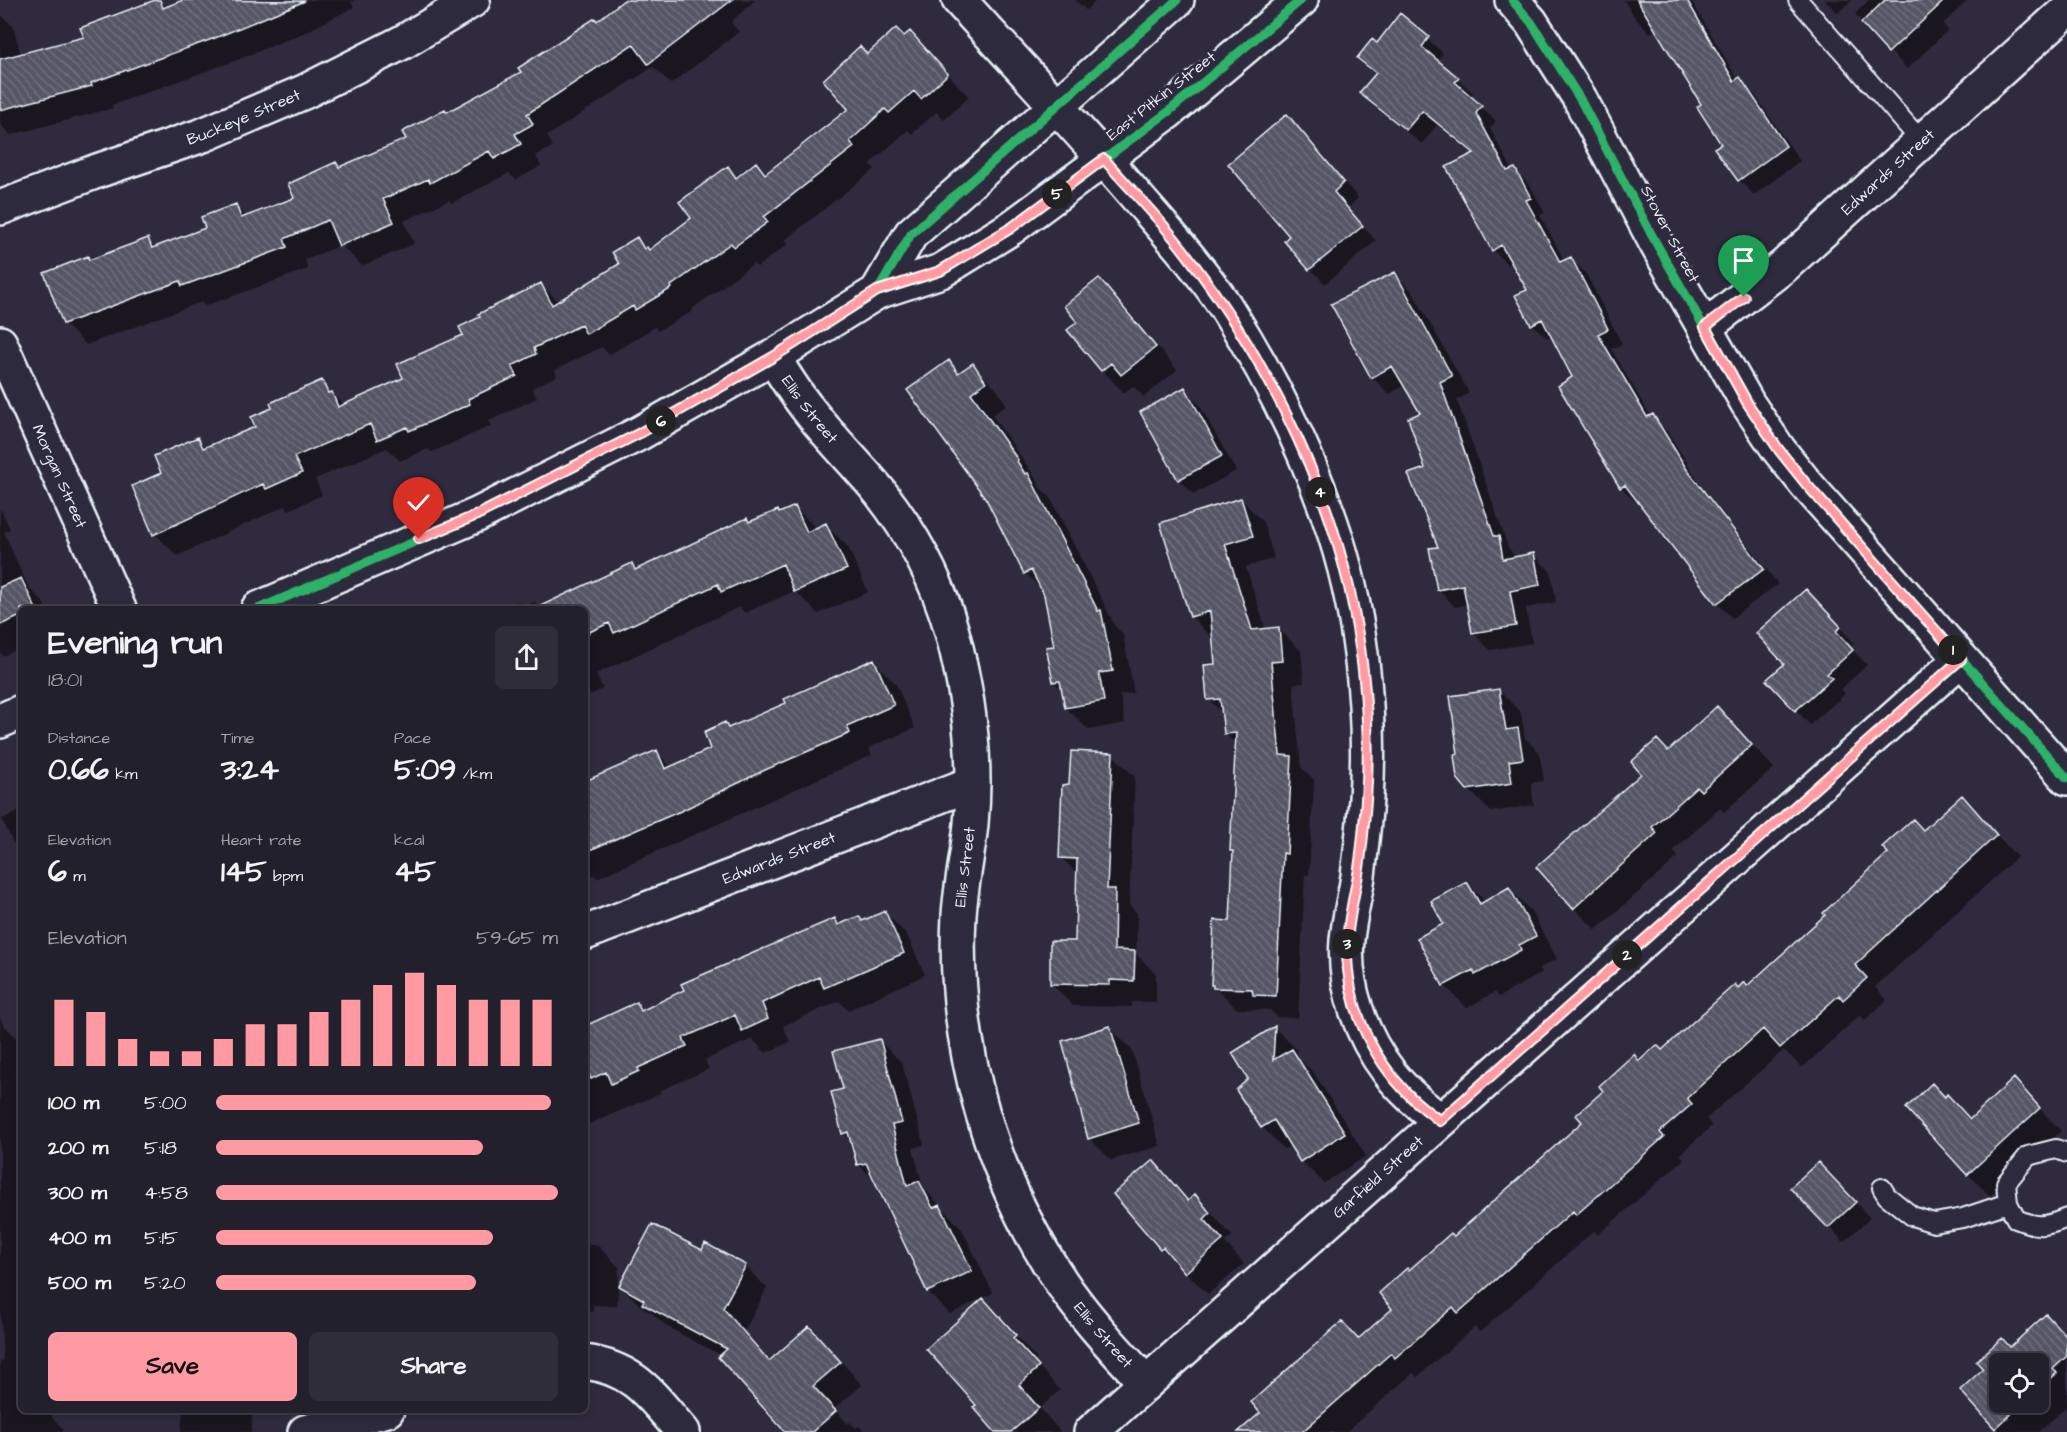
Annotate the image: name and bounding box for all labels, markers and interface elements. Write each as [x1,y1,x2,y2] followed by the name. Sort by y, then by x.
[1102,46,1221,146] street label: East Pitkin Street
[184,84,304,151] street label: Buckeye Street
[1836,123,1940,220] street label: Edwards Street
[1042,179,1072,209] pin: 5
[1635,181,1705,287] street label: Stover Street
[1051,183,1063,205] text: 5
[1718,235,1769,297] pin
[1727,244,1760,277] icon: arrive
[776,371,843,449] street label: Ellis Street
[646,406,676,436] pin: 6
[656,410,666,432] text: 6
[27,421,93,532] street label: Morgan Street
[393,477,444,539] pin
[1305,477,1335,507] pin: 4
[1315,481,1325,503] text: 4
[402,486,435,519] icon: check
[48,620,222,666] text: Evening run
[495,626,558,689] button: share
[1938,635,1968,665] pin: 1
[1952,639,1954,661] text: 1
[48,666,82,694] text: 18:01
[48,727,110,749] text: Distance
[221,727,255,749] text: Time
[394,727,431,749] text: Pace
[48,749,109,791] text: 0.66
[221,749,279,791] text: 3:24
[394,749,456,791] text: 5:09
[109,763,137,785] text: km
[456,763,492,785] text: /km
[949,825,981,908] street label: Ellis Street
[719,826,839,890] street label: Edwards Street
[48,829,111,851] text: Elevation
[221,829,301,851] text: Heart rate
[394,829,425,851] text: kcal
[48,851,67,893] text: 6
[221,851,267,893] text: 145
[394,851,436,893] text: 45
[67,865,86,887] text: m
[267,865,303,887] text: bpm
[48,924,127,952] text: Elevation
[476,924,558,952] text: 59–65 m
[1332,929,1362,959] pin: 3
[1343,933,1351,955] text: 3
[1612,940,1642,970] pin: 2
[1622,944,1632,966] text: 2
[48,1089,99,1117] text: 100 m
[144,1089,187,1117] text: 5:00
[1328,1130,1429,1223] street label: Garfield Street
[48,1134,108,1162] text: 200 m
[144,1134,177,1162] text: 5:18
[48,1179,107,1207] text: 300 m
[144,1179,188,1207] text: 4:58
[48,1224,110,1252] text: 400 m
[144,1224,178,1252] text: 5:15
[48,1269,111,1297] text: 500 m
[144,1269,186,1297] text: 5:20
[1068,1298,1138,1373] street label: Ellis Street
[48,1332,297,1401] button: Save
[309,1332,558,1401] button: Share
[1989,1353,2049,1413] map controls
[1989,1353,2049,1413] button: locate

